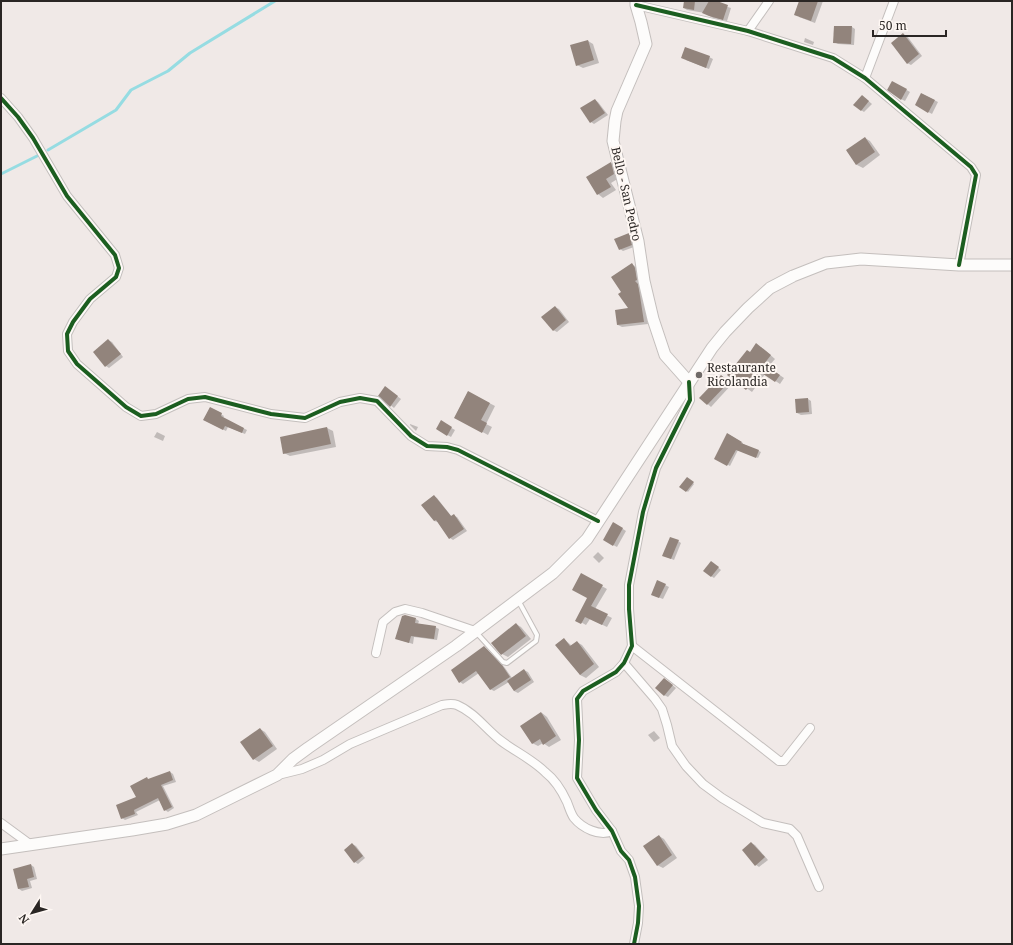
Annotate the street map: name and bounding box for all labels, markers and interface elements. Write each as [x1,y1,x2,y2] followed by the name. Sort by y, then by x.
[873,12,946,38] scale bar
[879,17,907,34] text: 50 m
[607,145,646,243] street label: Bello - San Pedro
[707,359,776,390] place label: Restaurante Ricolandia
[694,370,704,380] marker: Restaurante Ricolandia
[12,893,52,933] north arrow
[15,911,32,927] text: N

